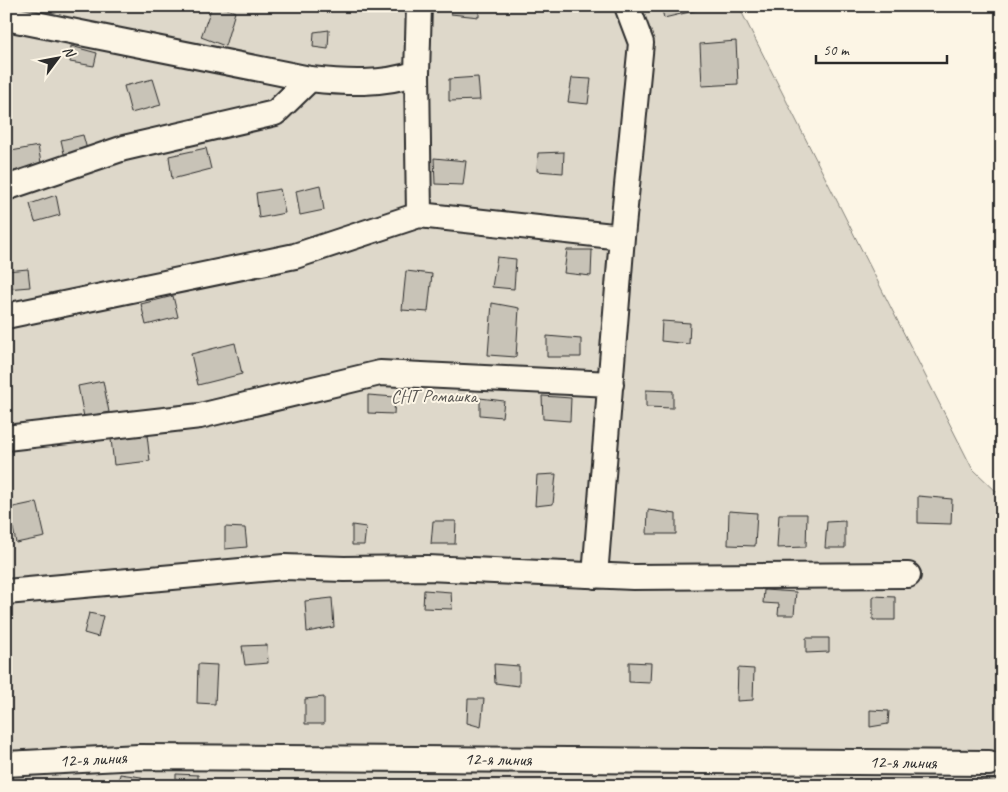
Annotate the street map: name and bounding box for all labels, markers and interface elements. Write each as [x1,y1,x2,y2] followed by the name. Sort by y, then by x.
[32,32,82,82] north arrow
[816,32,947,64] scale bar
[823,41,850,60] text: 50 m
[59,43,79,62] text: N
[391,385,479,407] park label: СНТ Ромашка
[59,746,129,772] street label: 12-я линия
[464,747,533,771] street label: 12-я линия
[869,750,938,774] street label: 12-я линия

